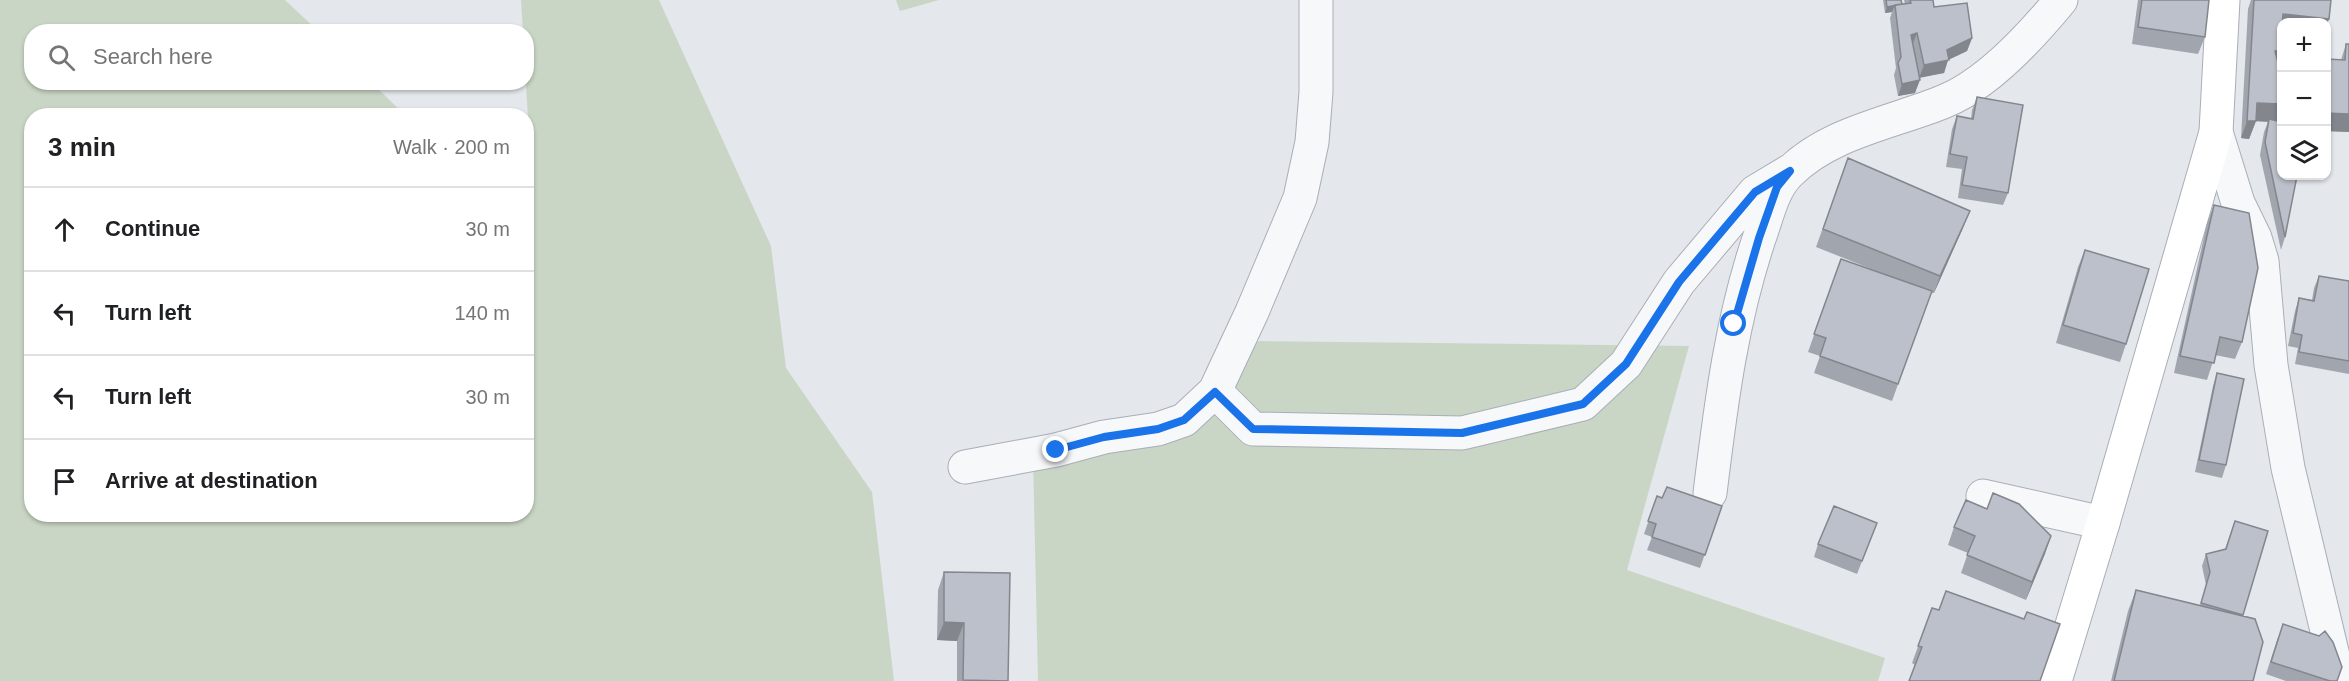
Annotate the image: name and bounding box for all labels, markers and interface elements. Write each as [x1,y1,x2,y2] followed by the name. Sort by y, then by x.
[2277,18,2331,180] map controls
[2277,18,2331,72] button: +
[24,24,534,90] search box
[45,41,78,74] icon: search
[93,44,213,69] text: Search here
[2277,72,2331,126] button: −
[2277,126,2331,180] button: layers
[48,132,116,162] text: 3 min
[393,136,510,158] text: Walk · 200 m
[48,213,81,246] icon: ahead
[105,216,200,241] text: Continue
[466,218,510,240] text: 30 m
[48,297,81,330] icon: left
[105,300,191,325] text: Turn left
[454,302,510,324] text: 140 m
[1720,310,1746,336] route start
[48,381,81,414] icon: left
[105,384,191,409] text: Turn left
[466,386,510,408] text: 30 m
[1042,436,1068,462] route end
[48,465,81,498] icon: arrive
[105,468,318,493] text: Arrive at destination

